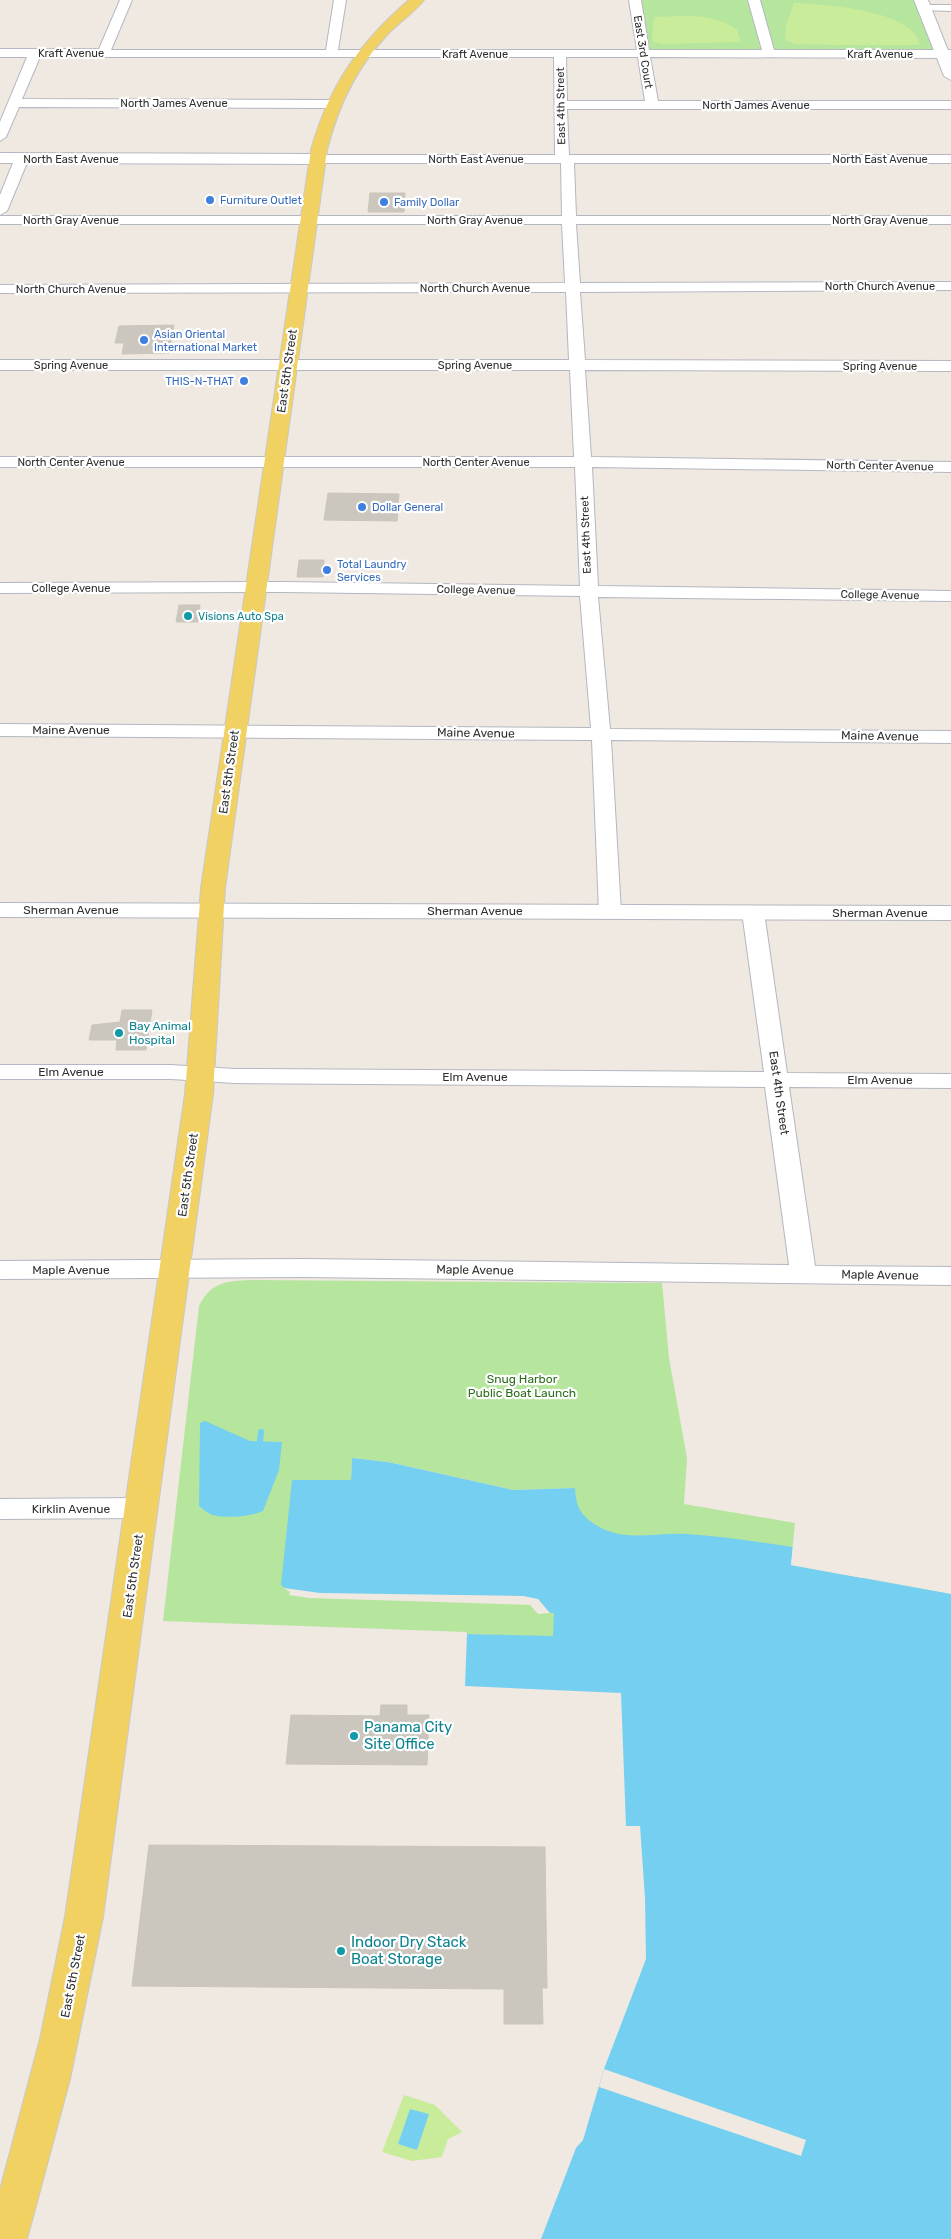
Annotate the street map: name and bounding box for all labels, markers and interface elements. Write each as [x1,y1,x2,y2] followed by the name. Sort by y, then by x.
[631,14,655,90] street label: East 3rd Court
[38,47,104,60] street label: Kraft Avenue
[442,48,508,61] street label: Kraft Avenue
[847,48,913,61] street label: Kraft Avenue
[554,66,568,145] street label: East 4th Street
[120,97,228,110] street label: North James Avenue
[702,99,810,112] street label: North James Avenue
[23,153,119,166] street label: North East Avenue
[428,153,524,166] street label: North East Avenue
[832,153,928,166] street label: North East Avenue
[204,194,216,206] marker: Furniture Outlet
[220,194,302,207] place label: Furniture Outlet
[378,196,390,208] marker: Family Dollar
[394,196,460,209] place label: Family Dollar
[23,214,119,227] street label: North Gray Avenue
[427,214,523,227] street label: North Gray Avenue
[832,214,928,227] street label: North Gray Avenue
[825,280,935,293] street label: North Church Avenue
[420,282,530,295] street label: North Church Avenue
[16,283,126,296] street label: North Church Avenue
[154,328,258,354] place label: Asian Oriental International Market
[274,328,300,414] street label: East 5th Street
[138,334,150,346] marker: Asian Oriental International Market
[34,359,108,372] street label: Spring Avenue
[438,359,512,372] street label: Spring Avenue
[843,360,917,373] street label: Spring Avenue
[165,375,235,388] place label: THIS-N-THAT
[238,375,250,387] marker: THIS-N-THAT
[17,456,125,469] street label: North Center Avenue
[422,456,530,469] street label: North Center Avenue
[826,459,934,473] street label: North Center Avenue
[578,495,594,574] street label: East 4th Street
[356,501,368,513] marker: Dollar General
[372,501,443,514] place label: Dollar General
[337,558,407,584] place label: Total Laundry Services
[321,564,333,576] marker: Total Laundry Services
[32,582,110,595] street label: College Avenue
[436,583,516,597] street label: College Avenue
[840,588,920,602] street label: College Avenue
[182,610,194,622] marker: Visions Auto Spa
[198,610,284,623] place label: Visions Auto Spa
[32,723,110,737] street label: Maine Avenue
[437,725,515,741] street label: Maine Avenue
[841,728,919,744] street label: Maine Avenue
[216,729,242,815] street label: East 5th Street
[23,903,119,917] street label: Sherman Avenue
[427,904,523,918] street label: Sherman Avenue
[832,906,928,920] street label: Sherman Avenue
[129,1019,191,1047] place label: Bay Animal Hospital
[113,1027,125,1039] marker: Bay Animal Hospital
[766,1050,792,1136] street label: East 4th Street
[38,1065,104,1079] street label: Elm Avenue
[442,1070,508,1084] street label: Elm Avenue
[847,1073,913,1087] street label: Elm Avenue
[175,1132,201,1218] street label: East 5th Street
[436,1262,514,1278] street label: Maple Avenue
[32,1263,110,1277] street label: Maple Avenue
[841,1267,919,1283] street label: Maple Avenue
[468,1372,576,1400] park label: Snug Harbor Public Boat Launch
[32,1502,111,1516] street label: Kirklin Avenue
[120,1533,146,1619] street label: East 5th Street
[364,1718,452,1753] place label: Panama City Site Office
[348,1730,360,1742] marker: Panama City Site Office
[58,1933,88,2019] street label: East 5th Street
[351,1933,467,1968] place label: Indoor Dry Stack Boat Storage
[335,1945,347,1957] marker: Indoor Dry Stack Boat Storage

